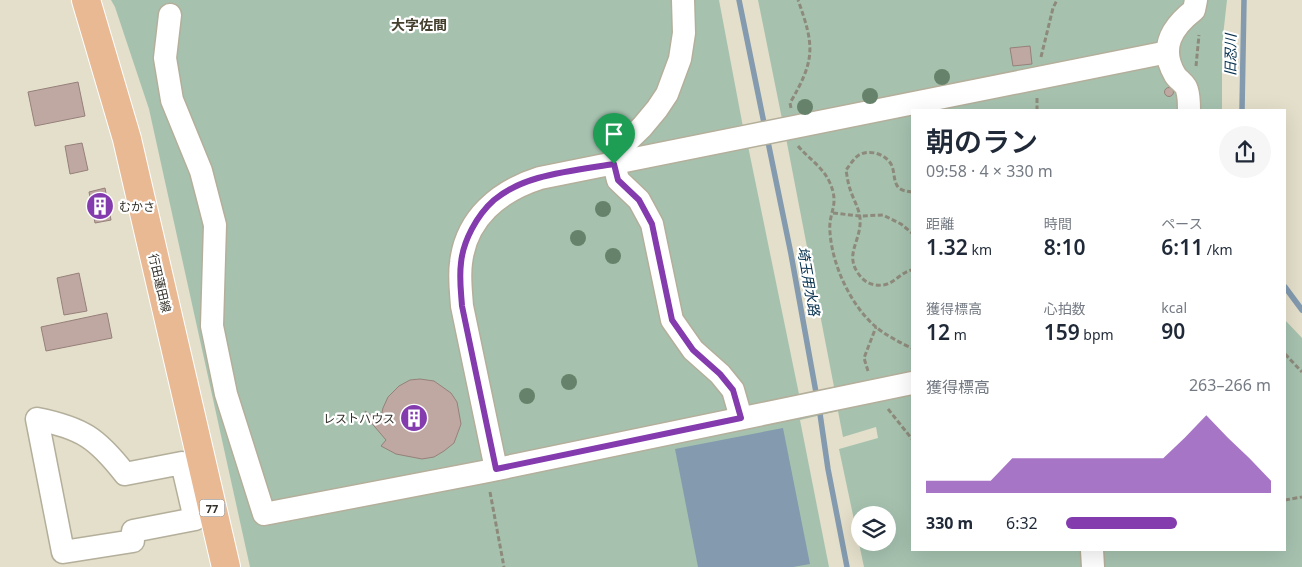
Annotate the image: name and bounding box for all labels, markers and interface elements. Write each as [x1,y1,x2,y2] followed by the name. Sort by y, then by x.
[391,15,447,34] district label: 大字佐間
[1220,32,1240,76] water label: 旧忍川
[593,113,635,164] pin
[600,120,628,148] icon: arrive
[926,122,1038,160] text: 朝のラン
[1219,126,1271,178] button: share
[926,160,1053,182] text: 09:58 · 4 × 330 m
[85,191,115,221] building icon: むかさ
[119,198,155,215] place label: むかさ
[926,214,954,233] text: 距離
[1044,214,1072,233] text: 時間
[1161,214,1203,233] text: ペース
[926,233,968,261] text: 1.32
[1044,233,1086,261] text: 8:10
[1161,233,1203,261] text: 6:11
[968,240,992,259] text: km
[1203,240,1233,259] text: /km
[794,245,825,318] water label: 埼玉用水路
[145,252,175,314] street label: 行田蓮田線
[1161,298,1187,317] text: kcal
[926,299,982,318] text: 獲得標高
[1044,299,1086,318] text: 心拍数
[1161,317,1185,345] text: 90
[926,318,950,346] text: 12
[1044,318,1080,346] text: 159
[950,325,967,344] text: m
[1080,325,1114,344] text: bpm
[1189,374,1271,396] text: 263–266 m
[926,376,990,398] text: 獲得標高
[399,403,429,433] building icon: レストハウス
[323,410,395,427] place label: レストハウス
[200,499,224,516] road number: 77
[851,506,896,551] map controls
[851,506,896,551] button: layers
[926,512,973,534] text: 330 m
[1006,512,1038,534] text: 6:32

